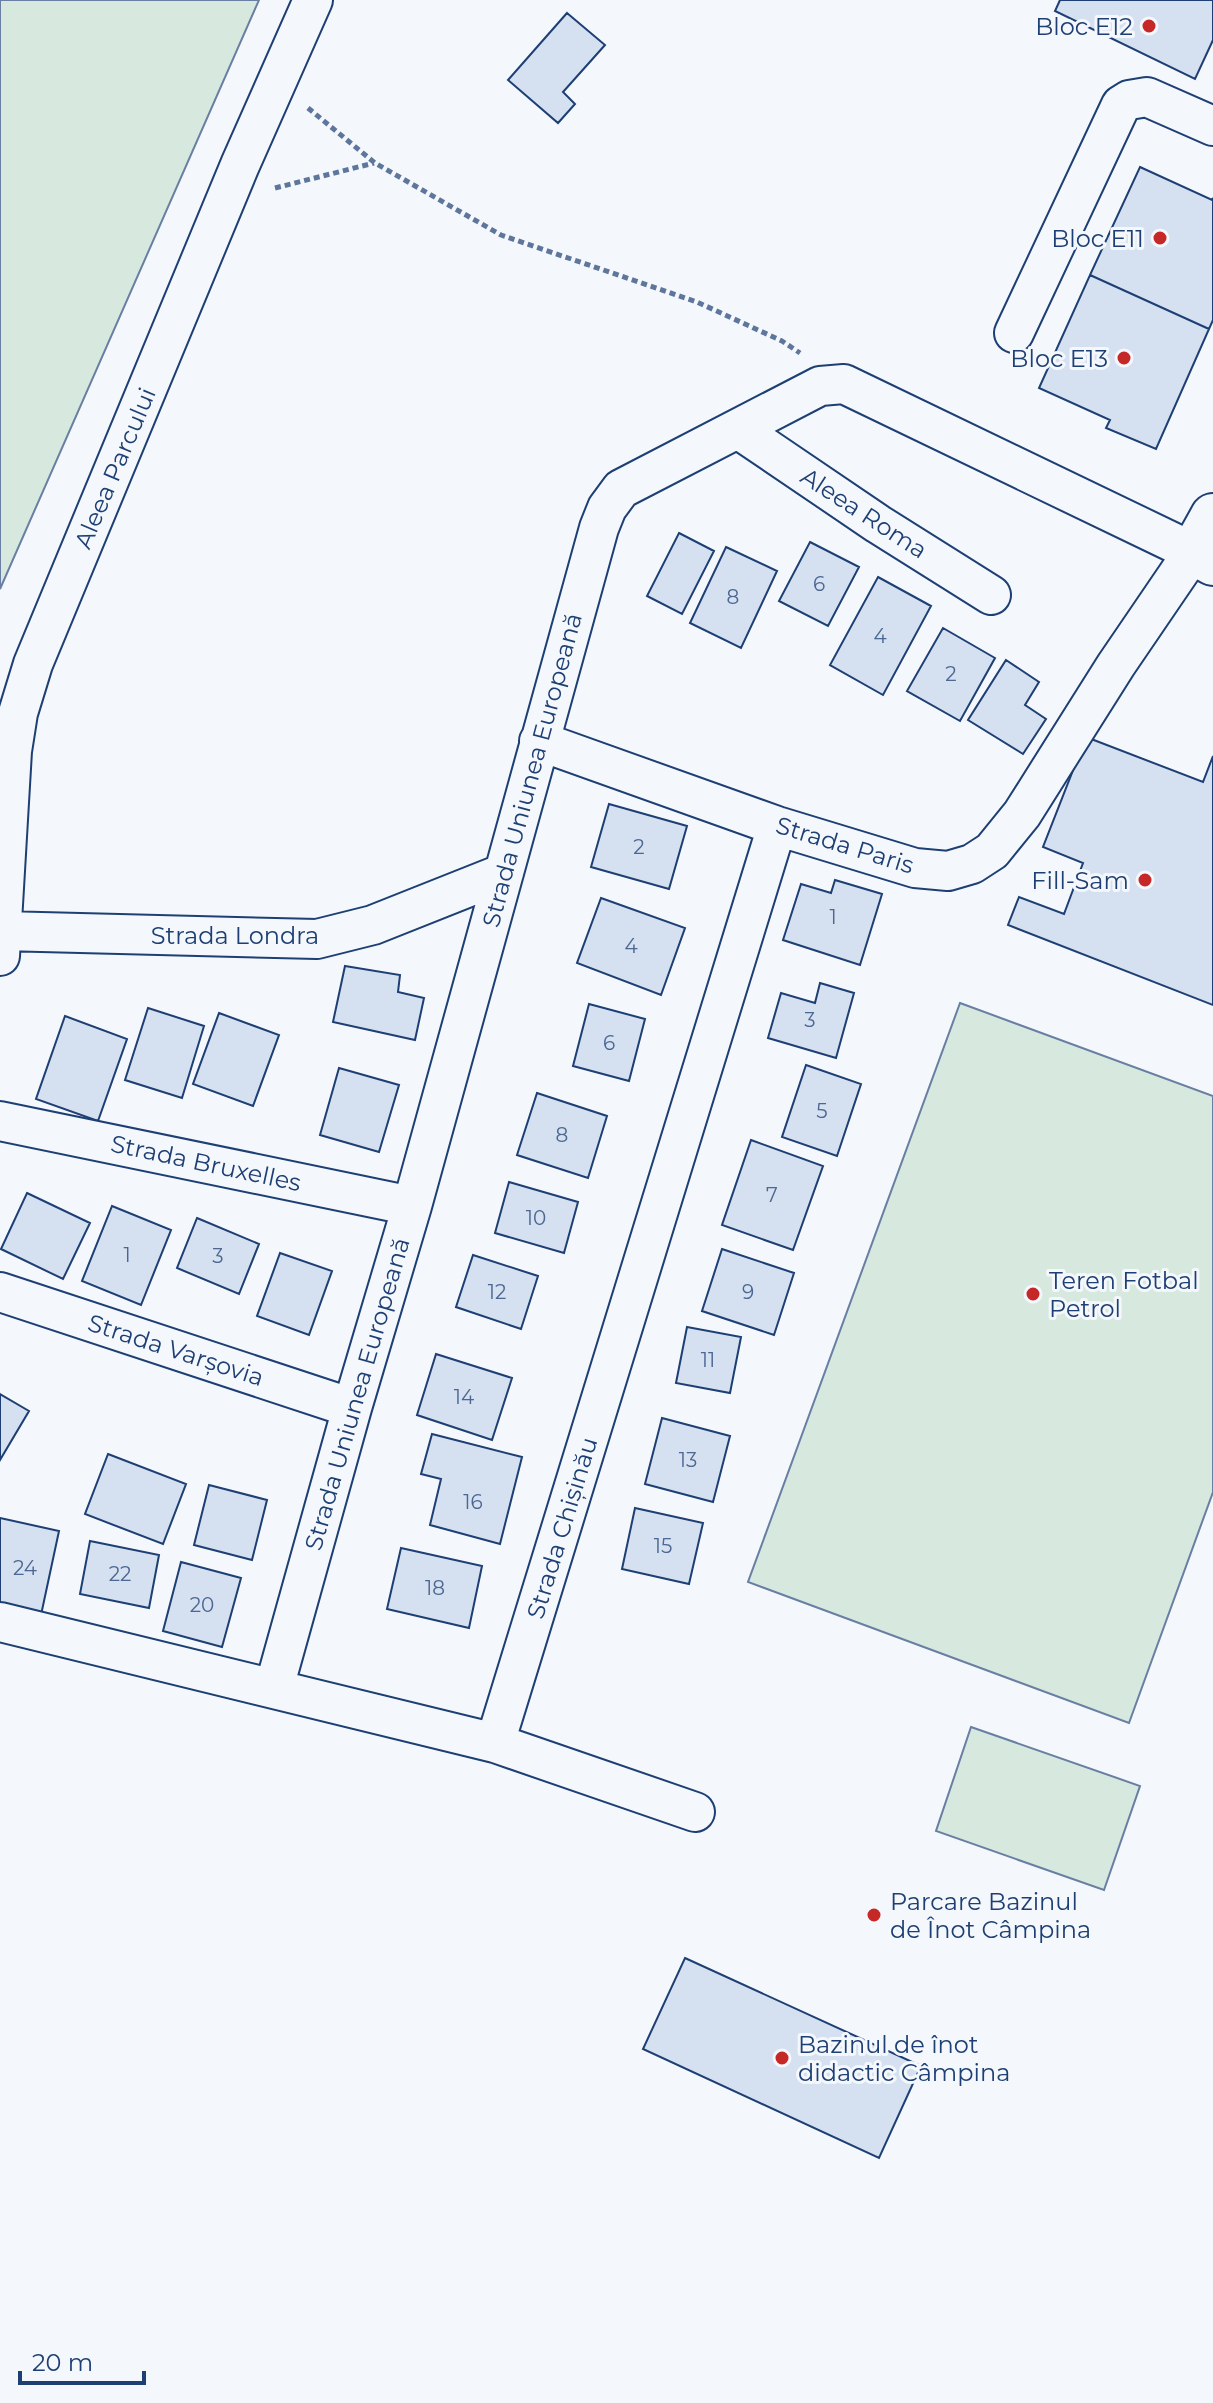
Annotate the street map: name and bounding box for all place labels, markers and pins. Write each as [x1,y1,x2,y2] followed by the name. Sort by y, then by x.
[1035,12,1133,41] place label: Bloc E12
[1140,17,1158,35] marker: Bloc E12
[1051,224,1144,253] place label: Bloc E11
[1151,229,1169,247] marker: Bloc E11
[1010,344,1108,373] place label: Bloc E13
[1115,349,1133,367] marker: Bloc E13
[1031,866,1129,895] place label: Fill-Sam
[1136,871,1154,889] marker: Fill-Sam
[1049,1266,1199,1323] place label: Teren Fotbal Petrol
[1024,1285,1042,1303] marker: Teren Fotbal Petrol
[890,1887,1091,1944] place label: Parcare Bazinul de Înot Câmpina
[865,1906,883,1924] marker: Parcare Bazinul de Înot Câmpina
[798,2030,1010,2087] place label: Bazinul de înot didactic Câmpina
[773,2049,791,2067] marker: Bazinul de înot didactic Câmpina

